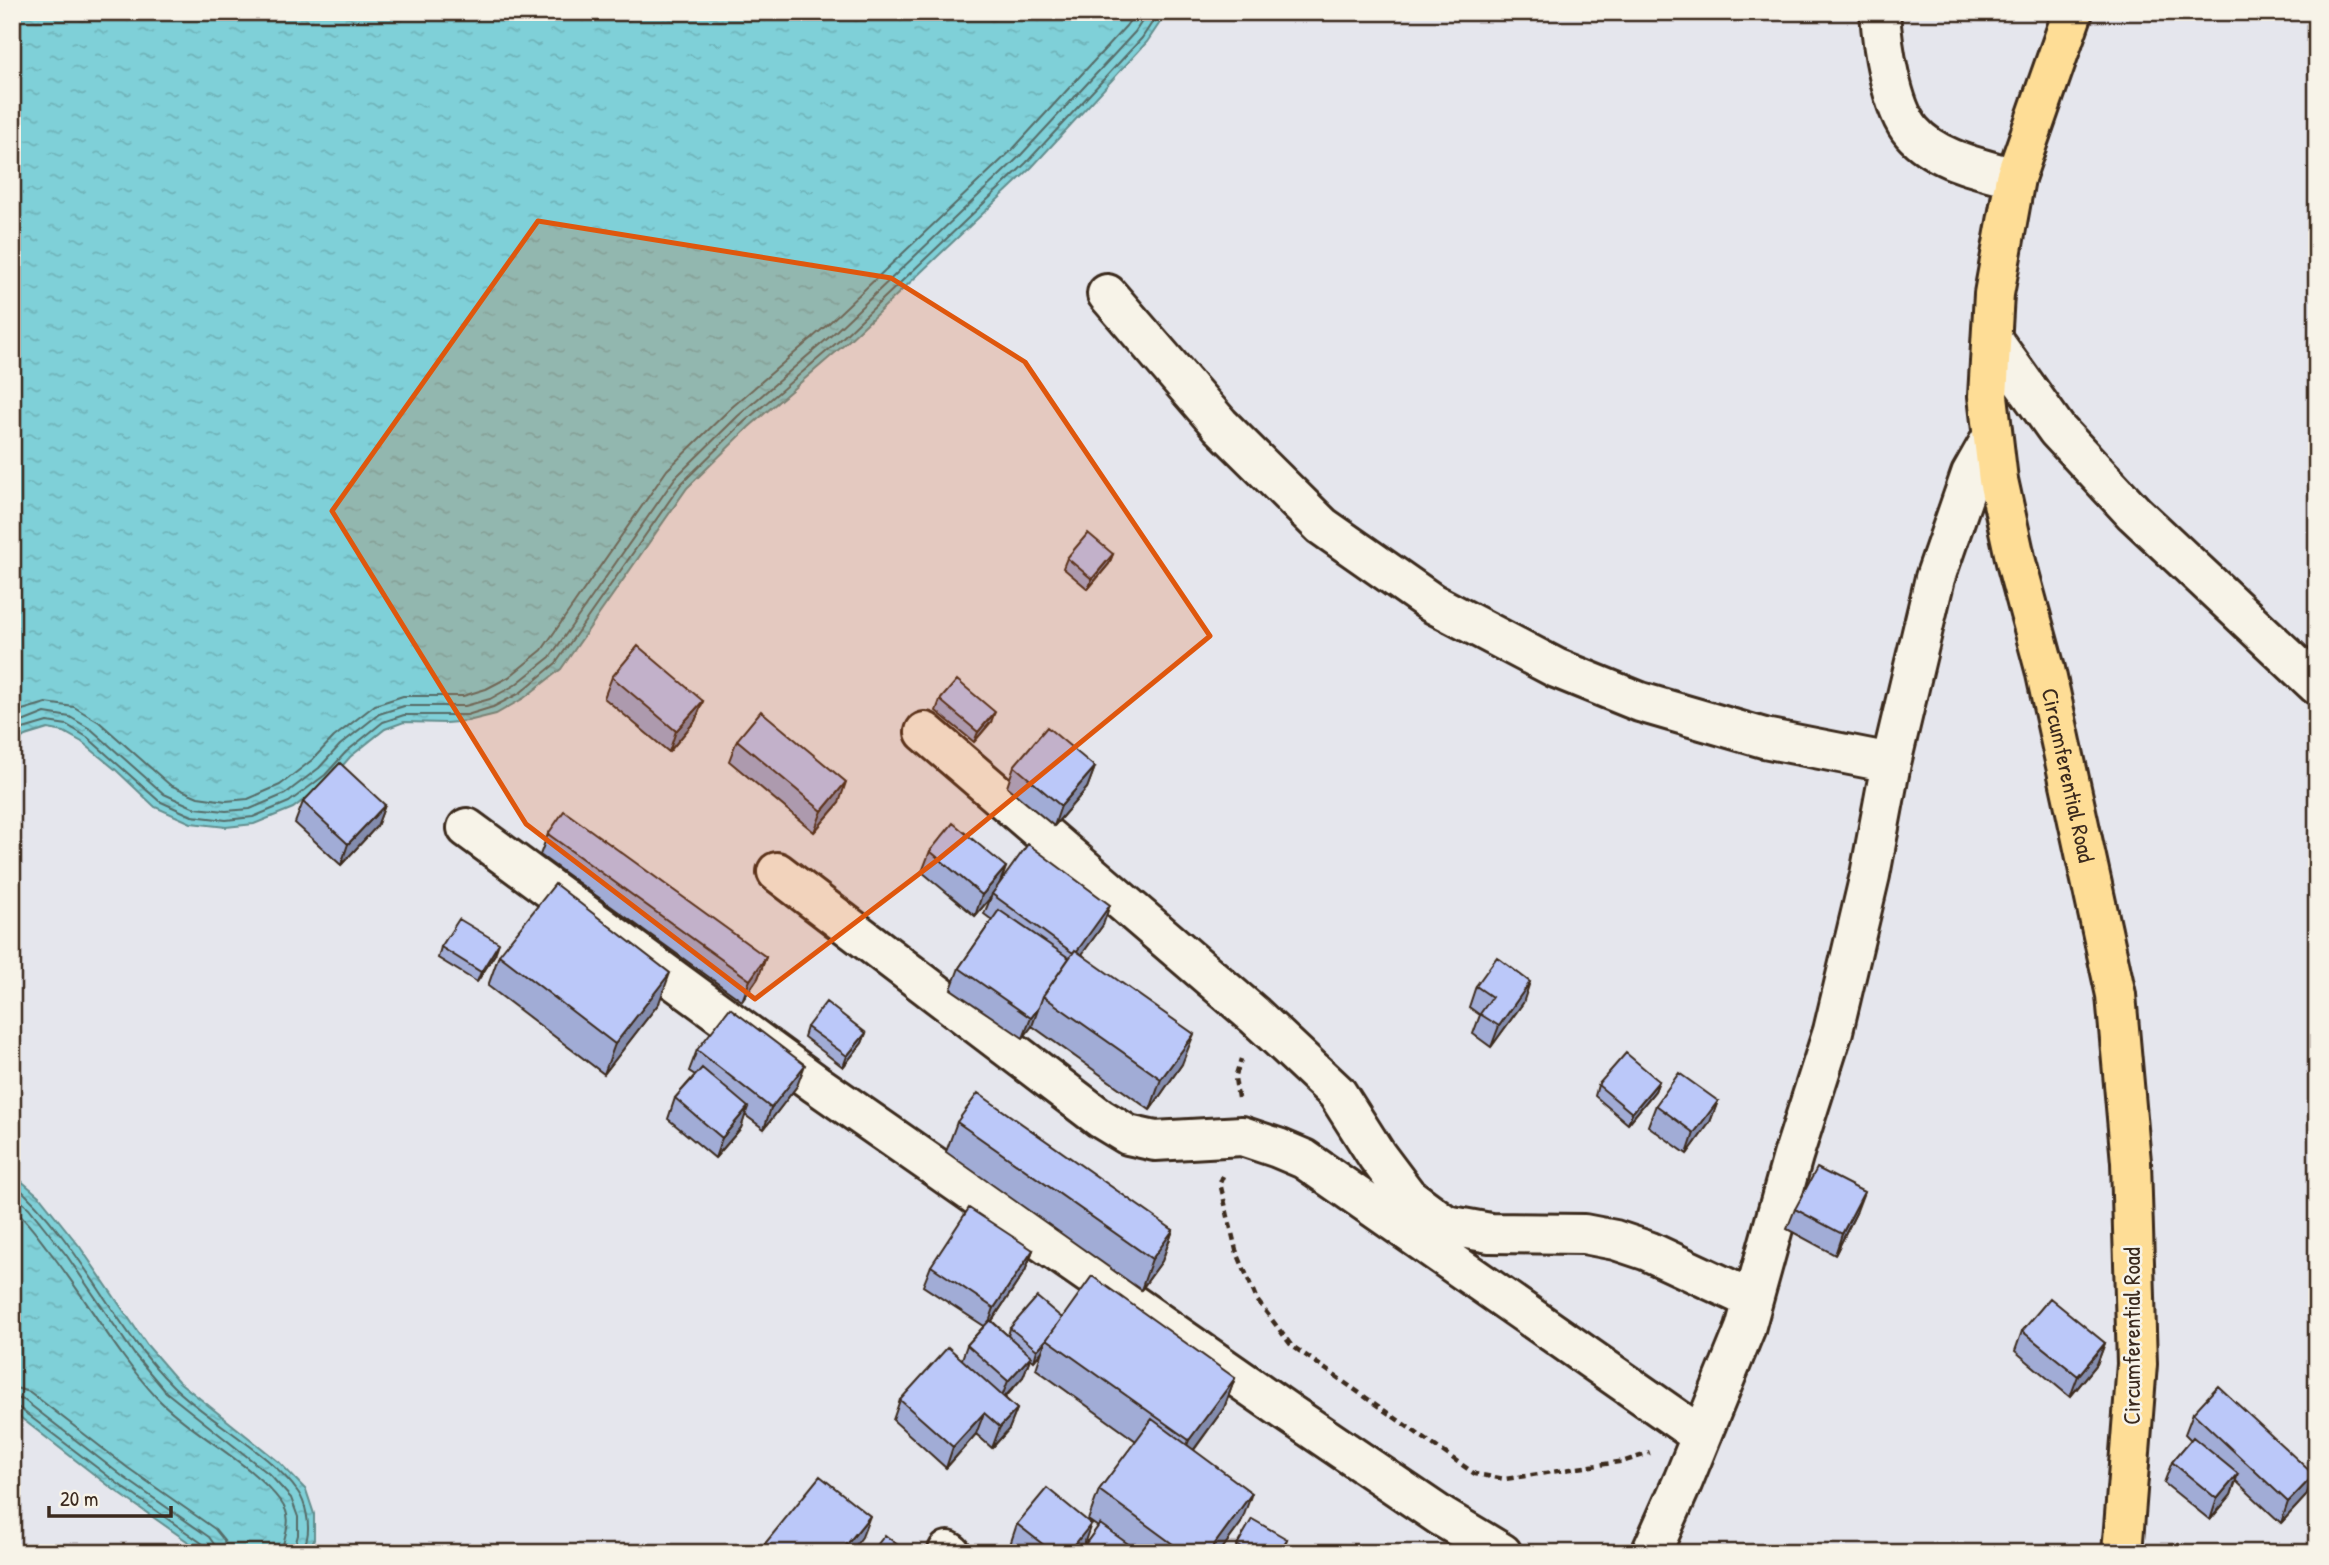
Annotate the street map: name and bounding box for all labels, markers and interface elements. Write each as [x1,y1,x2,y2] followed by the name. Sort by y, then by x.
[2035,685,2103,865] street label: Circumferential Road
[2116,1247,2147,1425] street label: Circumferential Road
[49,1474,172,1518] scale bar
[60,1484,98,1513] text: 20 m

